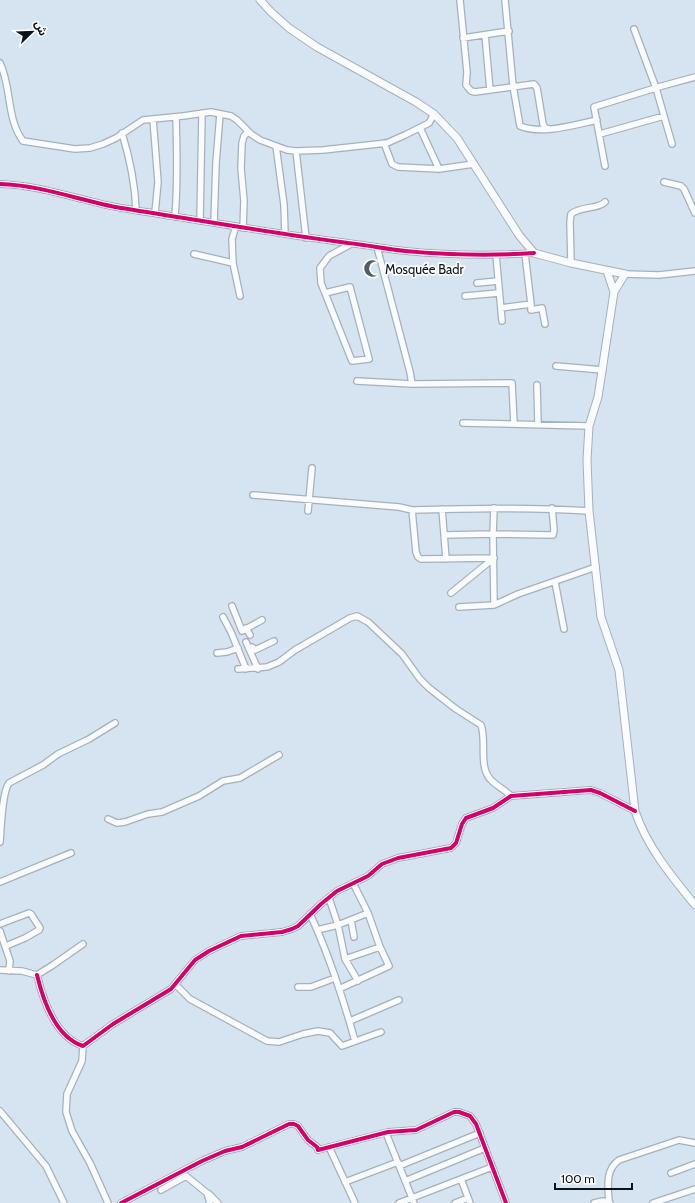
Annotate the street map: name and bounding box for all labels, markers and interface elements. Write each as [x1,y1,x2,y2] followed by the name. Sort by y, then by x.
[12,12,52,52] north arrow
[32,18,51,38] text: ش
[362,259,382,279] mosque icon: Mosquée Badr
[385,261,464,277] place label: Mosquée Badr
[555,1165,632,1191] scale bar
[561,1171,595,1186] text: 100 m

